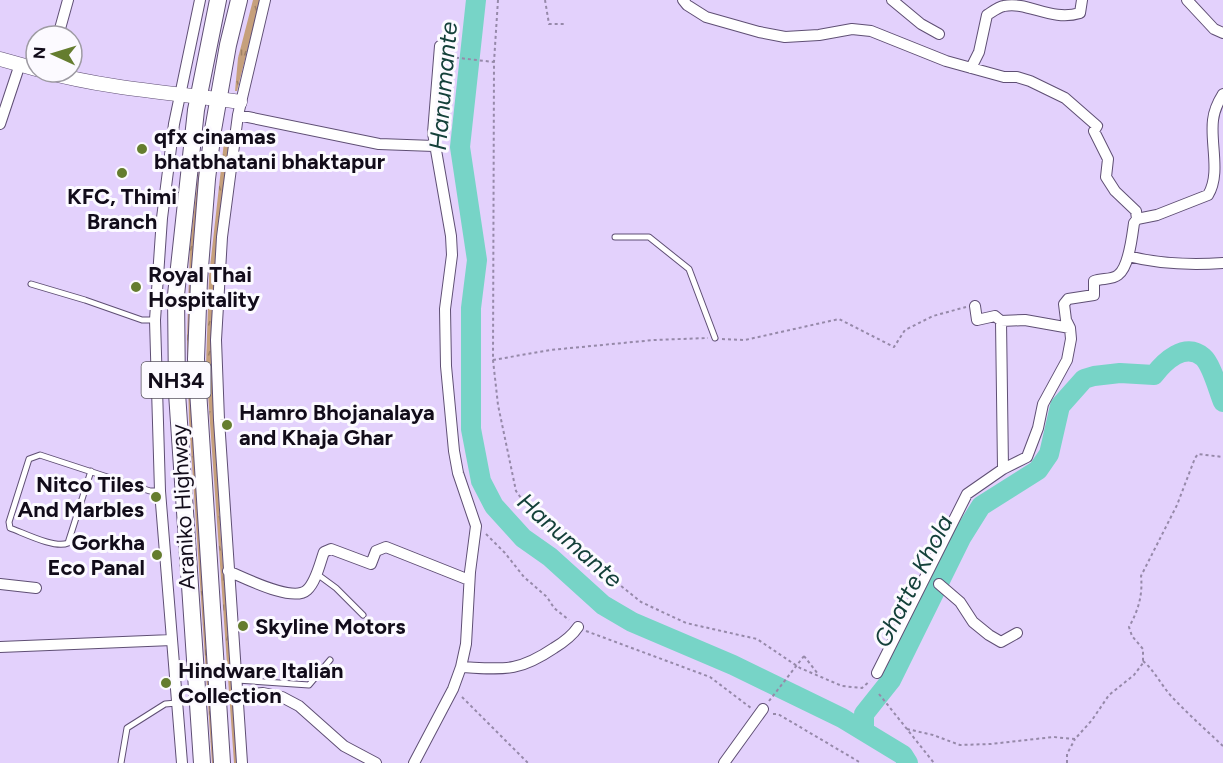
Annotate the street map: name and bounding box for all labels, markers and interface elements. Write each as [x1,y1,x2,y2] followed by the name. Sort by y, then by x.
[423,20,463,152] water label: Hanumante
[24,24,84,84] north arrow
[30,46,49,60] text: N
[154,123,386,175] place label: qfx cinamas bhatbhatani bhaktapur
[135,142,149,156] marker: qfx cinamas bhatbhatani bhaktapur
[115,166,129,180] marker: KFC, Thimi Branch
[67,183,177,235] place label: KFC, Thimi Branch
[148,261,260,313] place label: Royal Thai Hospitality
[129,280,143,294] marker: Royal Thai Hospitality
[142,362,210,398] road number: NH34
[239,399,435,451] place label: Hamro Bhojanalaya and Khaja Ghar
[220,418,234,432] marker: Hamro Bhojanalaya and Khaja Ghar
[165,423,201,591] street label: Araniko Highway
[18,471,144,523] place label: Nitco Tiles And Marbles
[512,487,628,593] water label: Hanumante
[149,490,163,504] marker: Nitco Tiles And Marbles
[867,510,959,652] water label: Ghatte Khola
[48,529,145,581] place label: Gorkha Eco Panal
[150,548,164,562] marker: Gorkha Eco Panal
[255,613,406,640] place label: Skyline Motors
[236,619,250,633] marker: Skyline Motors
[178,657,344,709] place label: Hindware Italian Collection
[159,676,173,690] marker: Hindware Italian Collection

